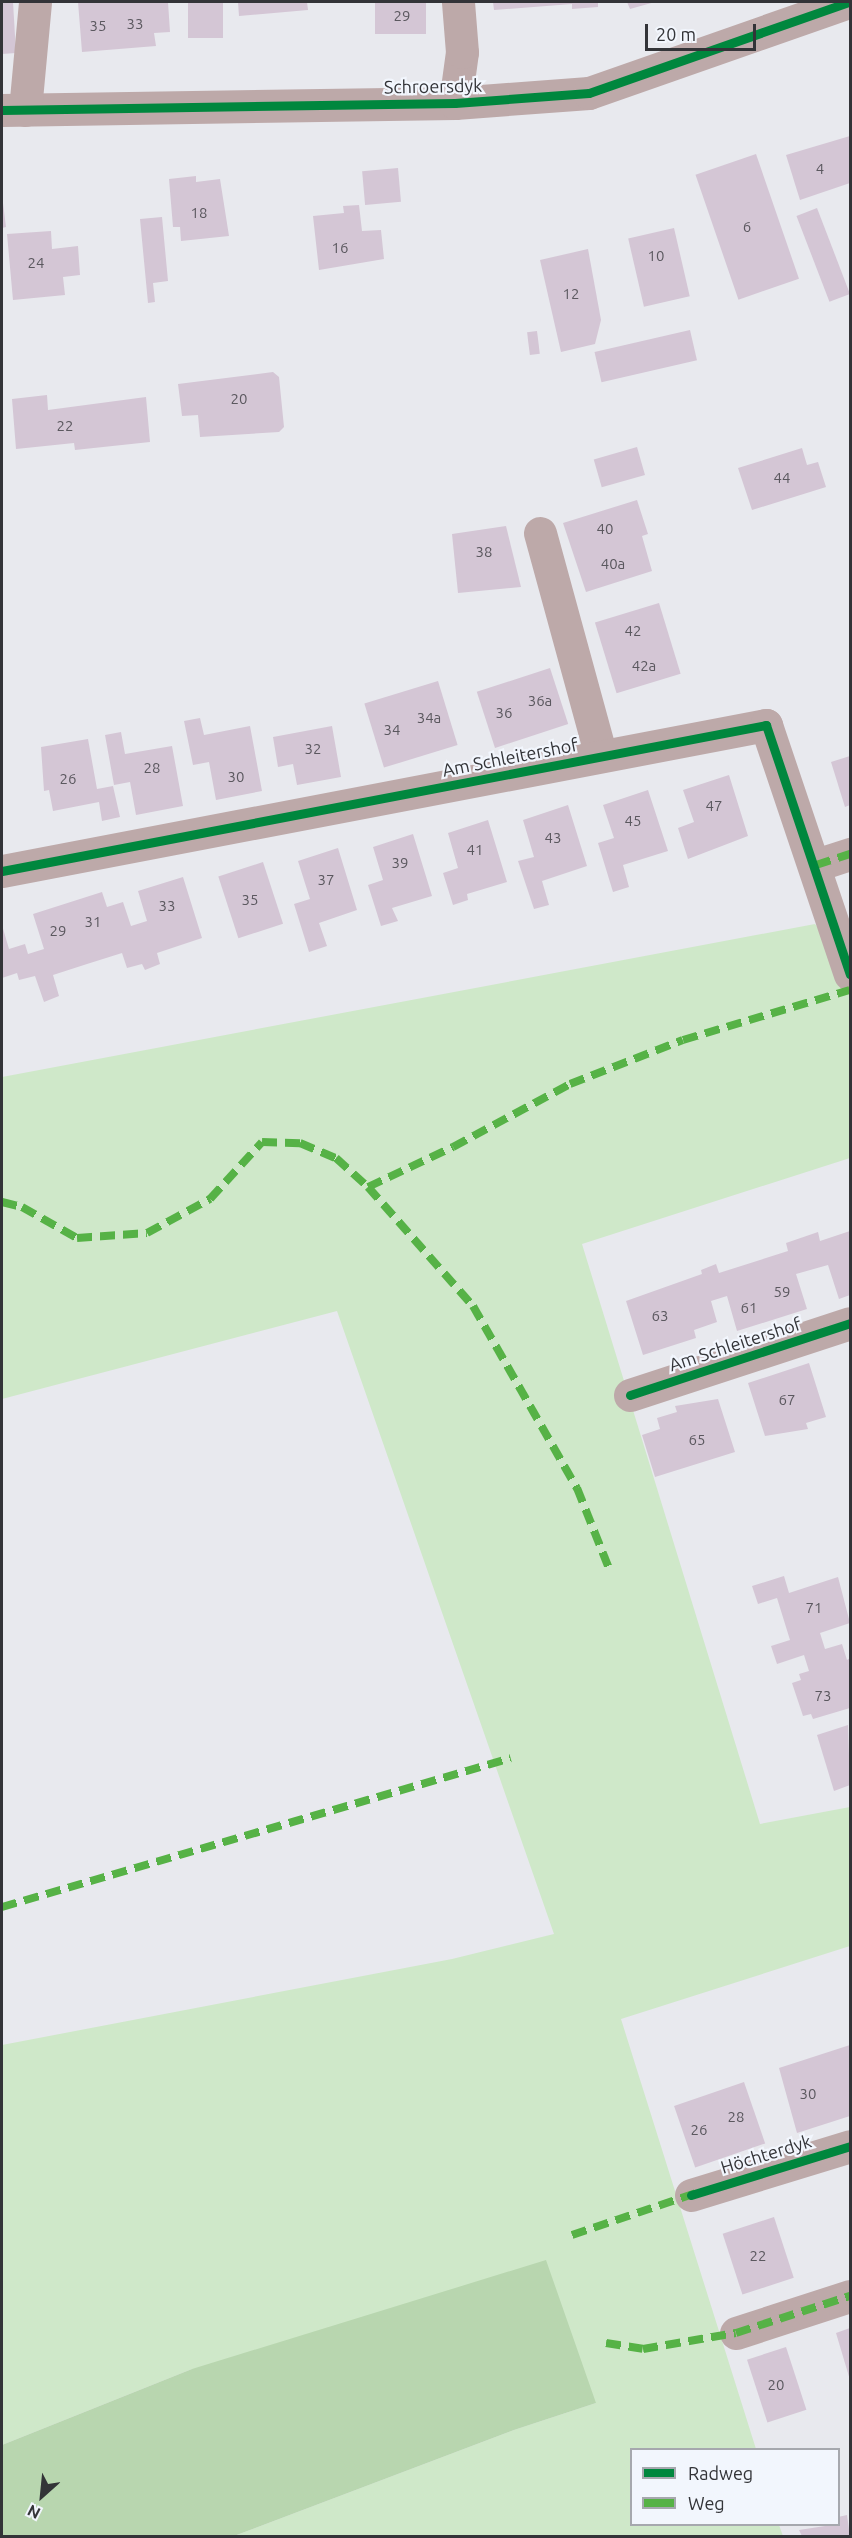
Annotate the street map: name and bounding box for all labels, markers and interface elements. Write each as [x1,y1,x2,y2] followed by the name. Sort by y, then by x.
[394,7,410,25] house number: 29
[648,12,759,50] scale bar
[127,15,143,33] house number: 33
[90,17,106,35] house number: 35
[656,24,696,44] text: 20 m
[384,74,482,98] street label: Schroersdyk
[816,160,824,178] house number: 4
[191,204,207,222] house number: 18
[743,218,751,236] house number: 6
[332,239,348,257] house number: 16
[648,247,664,265] house number: 10
[28,254,44,272] house number: 24
[563,285,579,303] house number: 12
[231,390,247,408] house number: 20
[57,417,73,435] house number: 22
[774,469,790,487] house number: 44
[597,520,613,538] house number: 40
[476,543,492,561] house number: 38
[601,555,625,573] house number: 40a
[625,622,641,640] house number: 42
[632,657,656,675] house number: 42a
[528,692,552,710] house number: 36a
[496,704,512,722] house number: 36
[417,709,441,727] house number: 34a
[384,721,400,739] house number: 34
[440,733,580,781] street label: Am Schleitershof
[305,740,321,758] house number: 32
[144,759,160,777] house number: 28
[228,768,244,786] house number: 30
[60,770,76,788] house number: 26
[706,797,722,815] house number: 47
[625,812,641,830] house number: 45
[545,829,561,847] house number: 43
[467,841,483,859] house number: 41
[392,854,408,872] house number: 39
[318,871,334,889] house number: 37
[242,891,258,909] house number: 35
[159,897,175,915] house number: 33
[85,913,101,931] house number: 31
[50,922,66,940] house number: 29
[774,1283,790,1301] house number: 59
[741,1299,757,1317] house number: 61
[652,1307,668,1325] house number: 63
[666,1312,804,1376] street label: Am Schleitershof
[779,1391,795,1409] house number: 67
[689,1431,705,1449] house number: 65
[806,1599,822,1617] house number: 71
[815,1687,831,1705] house number: 73
[800,2085,816,2103] house number: 30
[728,2108,744,2126] house number: 28
[691,2121,707,2139] house number: 26
[718,2130,814,2178] street label: Höchterdyk
[750,2247,766,2265] house number: 22
[768,2376,784,2394] house number: 20
[630,2448,840,2526] legend
[688,2463,753,2483] text: Radweg
[12,2466,72,2526] north arrow
[688,2493,725,2513] text: Weg
[24,2501,43,2523] text: N

